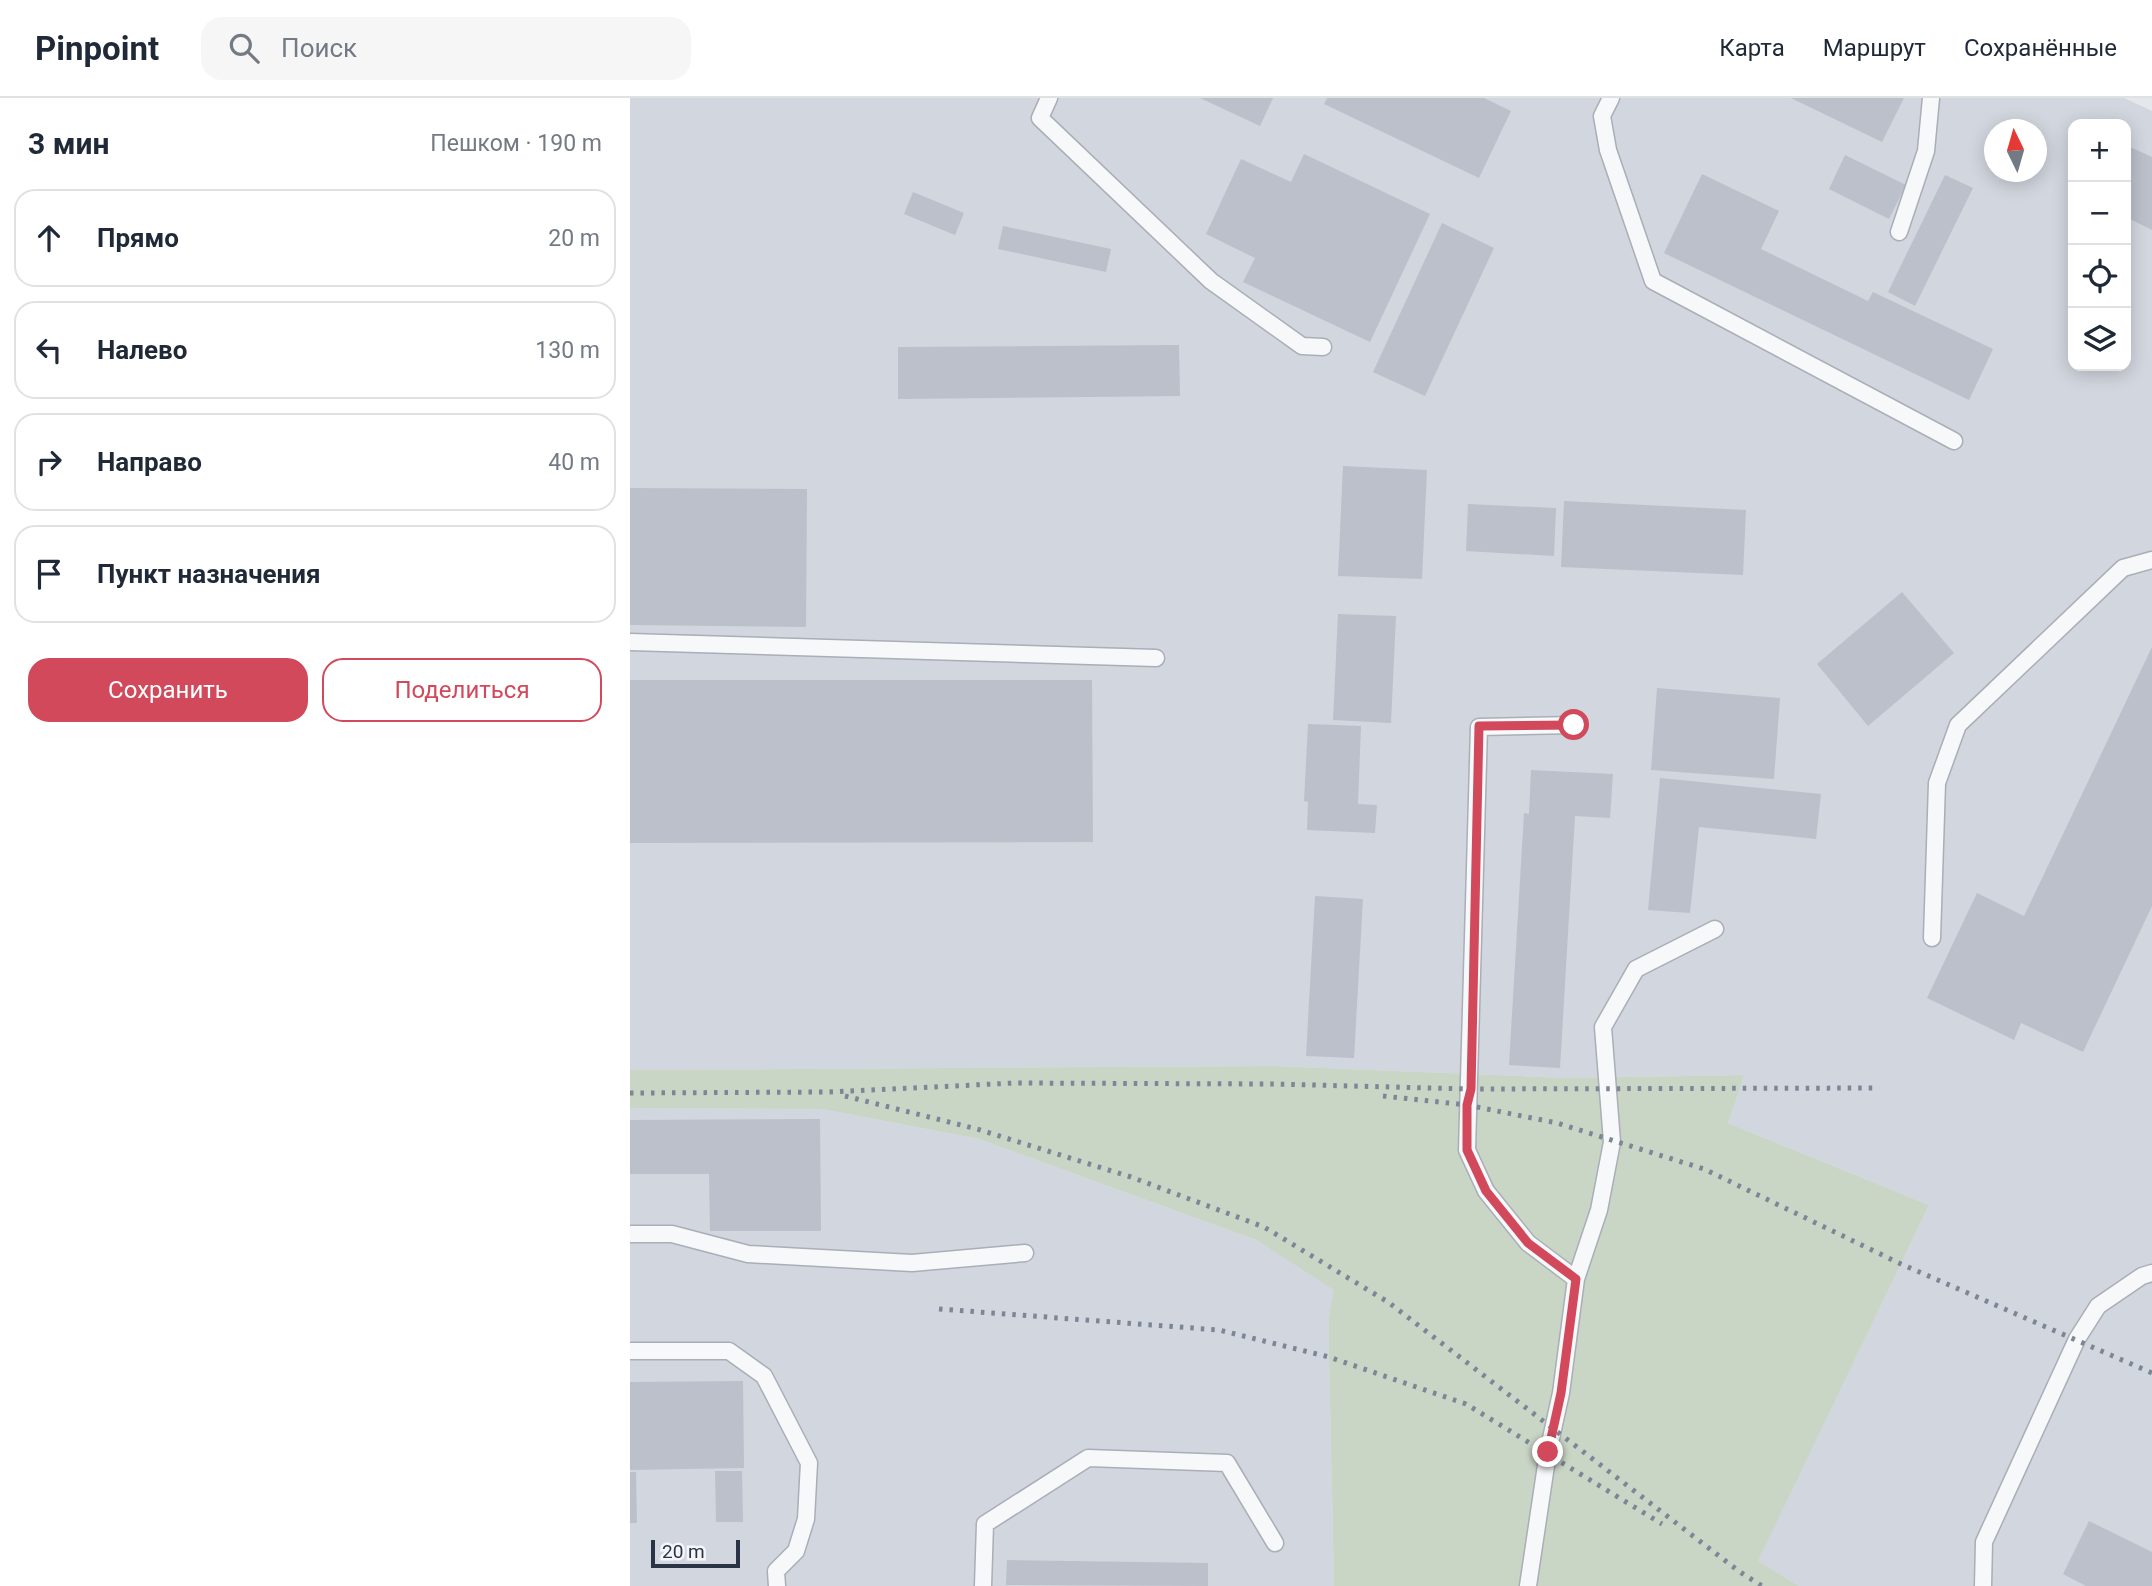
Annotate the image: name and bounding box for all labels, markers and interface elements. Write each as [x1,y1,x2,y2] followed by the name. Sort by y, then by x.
[201,17,691,80] search box
[35,29,159,68] text: Pinpoint
[225,29,263,67] icon: search
[281,33,357,63] text: Поиск
[1719,34,1785,62] text: Карта
[1823,34,1926,62] text: Маршрут
[1964,34,2117,62] text: Сохранённые
[1984,119,2047,182] north arrow
[2068,119,2131,371] map controls
[2068,119,2131,182] button: +
[28,126,109,161] text: 3 мин
[430,130,602,157] text: Пешком · 190 m
[2068,182,2131,245] button: −
[30,219,68,257] icon: ahead
[97,223,179,253] text: Прямо
[548,225,600,252] text: 20 m
[2068,245,2131,308] button: locate
[2068,308,2131,371] button: layers
[30,331,68,369] icon: left
[97,335,187,365] text: Налево
[535,337,600,364] text: 130 m
[30,443,68,481] icon: right
[97,447,202,477] text: Направо
[548,449,600,476] text: 40 m
[30,555,68,593] icon: arrive
[97,559,321,589] text: Пункт назначения
[28,658,308,722] button: Сохранить
[322,658,602,722] button: Поделиться
[1558,709,1589,740] route start
[1532,1436,1563,1467] route end
[651,1537,740,1569] scale bar
[662,1540,705,1563] text: 20 m

